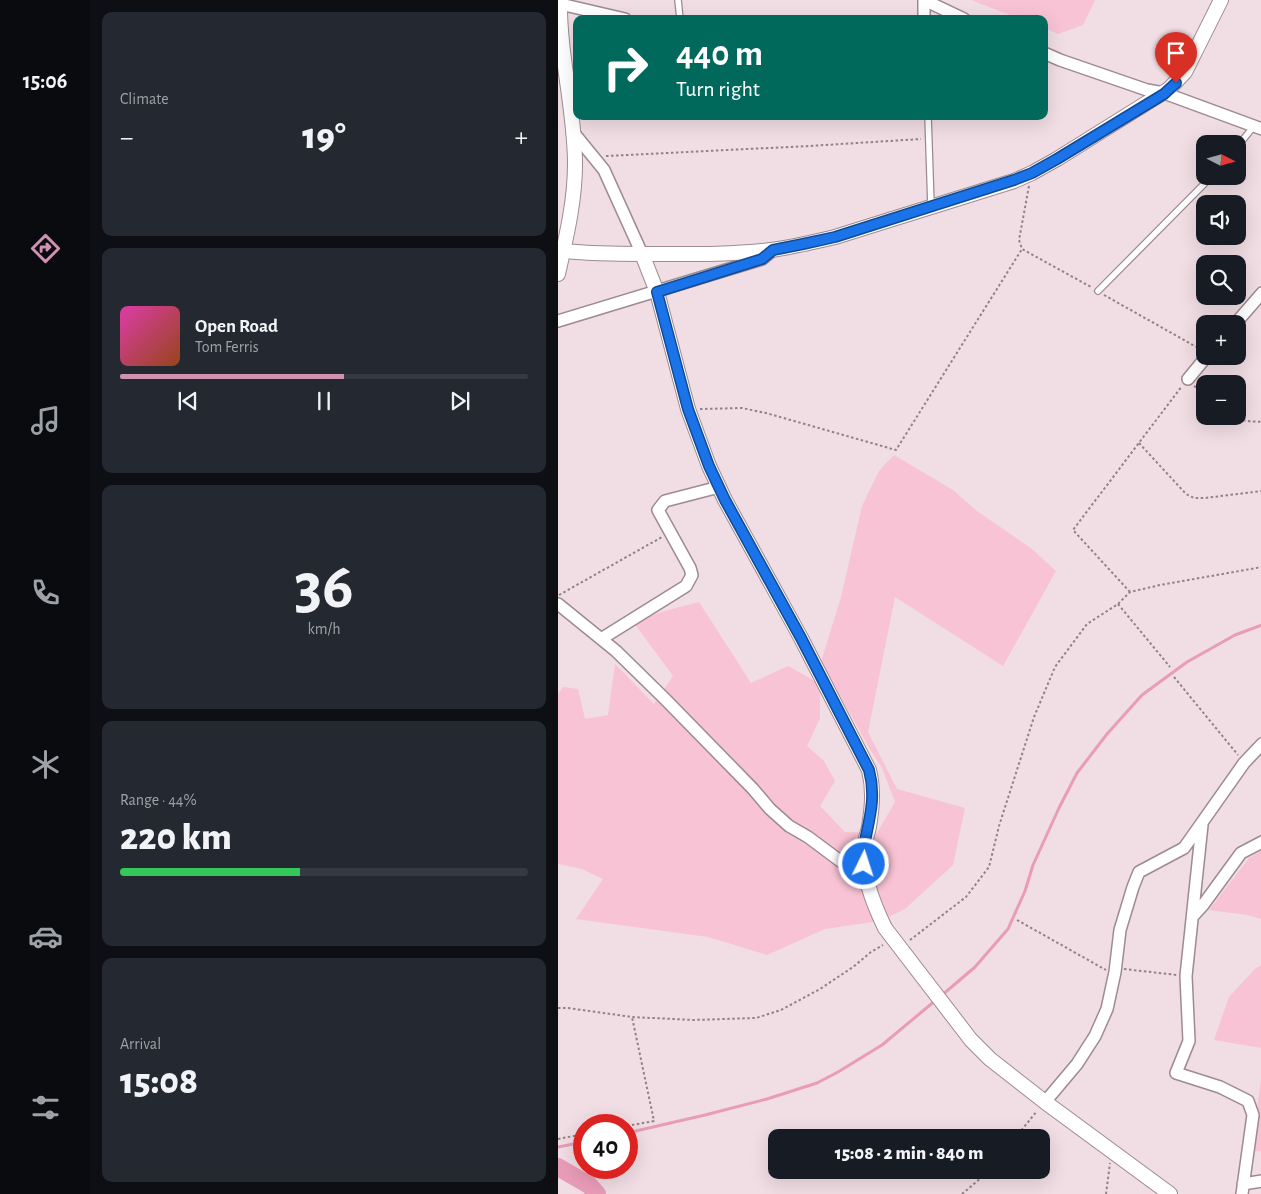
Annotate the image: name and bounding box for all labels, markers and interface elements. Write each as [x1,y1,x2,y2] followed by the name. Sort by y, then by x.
[1155,32,1197,83] pin
[593,35,658,100] icon: right
[676,37,763,72] text: 440 m
[1162,39,1190,67] icon: arrive
[23,70,67,92] text: 15:06
[676,78,760,100] text: Turn right
[120,91,169,107] text: Climate
[302,118,346,156] text: 19°
[120,124,133,152] text: −
[515,124,528,152] text: +
[1196,135,1246,185] north arrow
[1196,135,1246,425] map controls
[1196,195,1246,245] button: sound
[28,231,63,266] icon: directions
[1196,255,1246,305] button: search
[1196,315,1246,365] button: +
[195,317,278,336] text: Open Road
[195,339,259,355] text: Tom Ferris
[1196,375,1246,425] button: −
[174,387,202,415] icon: previous
[310,387,338,415] icon: pause
[446,387,474,415] icon: next
[28,403,63,438] icon: music
[294,555,354,620] text: 36
[28,575,63,610] icon: phone
[307,621,341,637] text: km/h
[28,747,63,782] icon: climate
[120,792,197,808] text: Range · 44%
[120,819,232,857] text: 220 km
[837,837,889,889] position arrow
[28,919,63,954] icon: car
[120,1036,161,1052] text: Arrival
[120,1063,198,1101] text: 15:08
[28,1090,63,1125] icon: filters
[573,1114,638,1179] speed limit sign: 40
[835,1144,983,1163] text: 15:08 · 2 min · 840 m

